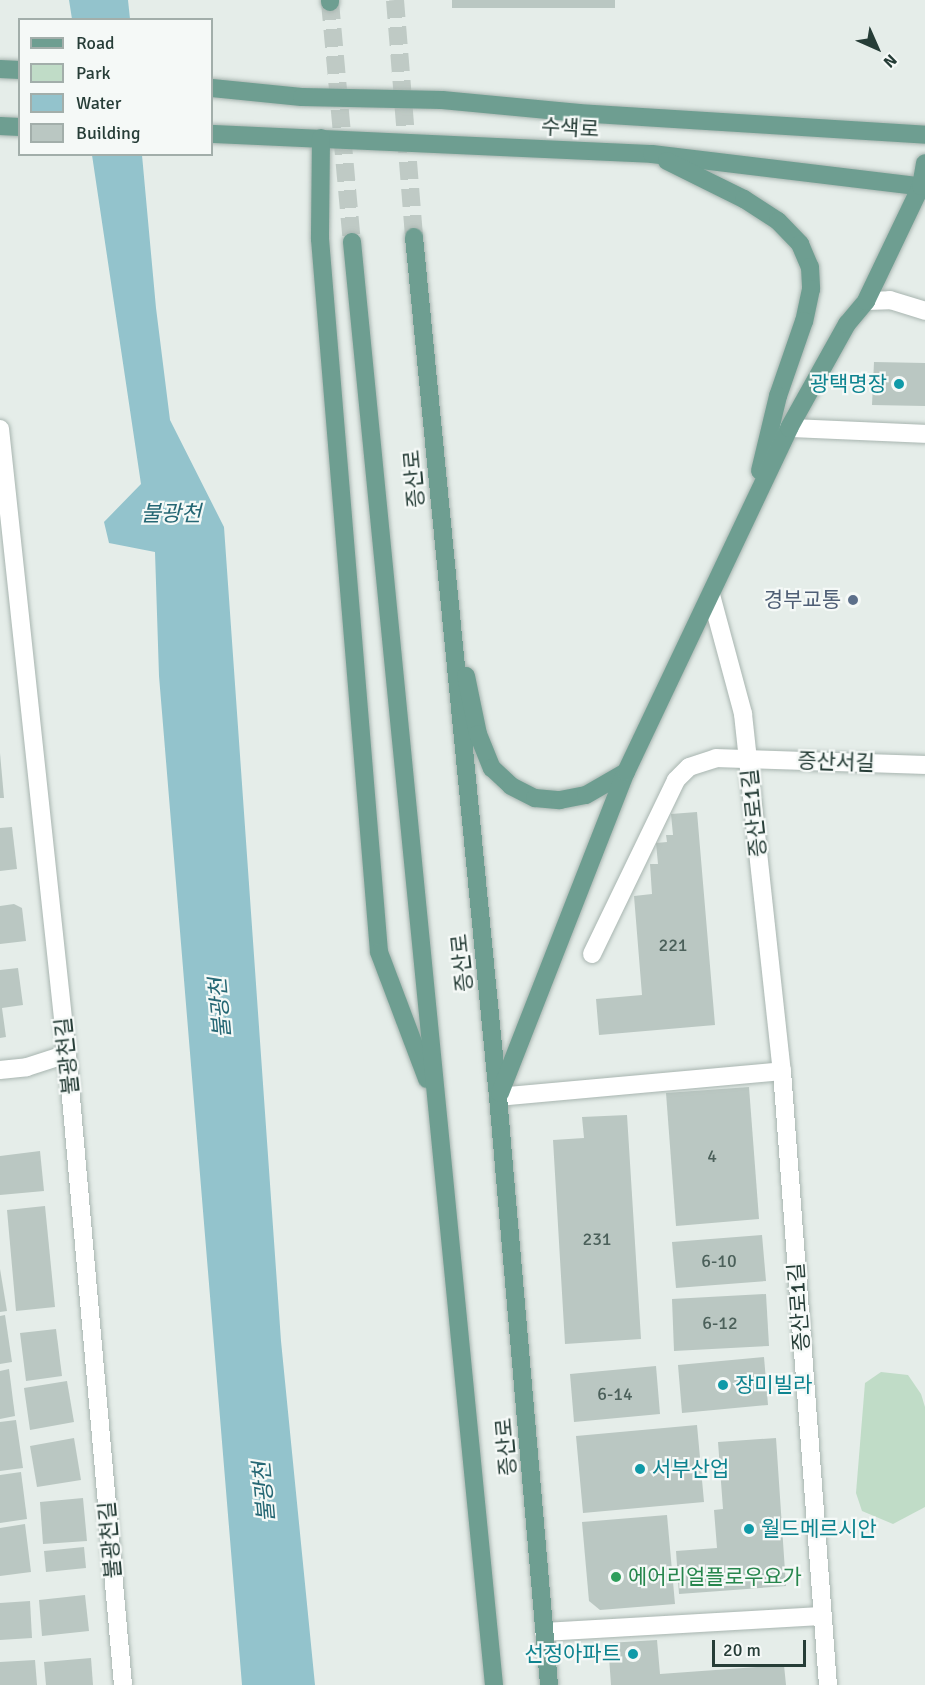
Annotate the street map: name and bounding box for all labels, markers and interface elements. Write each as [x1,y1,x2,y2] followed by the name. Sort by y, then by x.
[18,18,213,156] legend
[847,18,907,78] north arrow
[76,32,115,54] text: Road
[879,50,901,72] text: N
[76,62,111,84] text: Park
[76,92,121,114] text: Water
[540,114,600,142] street label: 수색로
[76,122,140,144] text: Building
[810,371,887,397] place label: 광택명장
[892,377,906,391] marker: 광택명장
[399,449,429,509] street label: 증산로
[141,501,201,527] water label: 불광천
[764,587,841,613] place label: 경부교통
[846,593,860,607] marker: 경부교통
[797,748,875,776] street label: 증산서길
[737,768,771,858] street label: 증산로1길
[446,933,478,993] street label: 증산로
[658,934,688,956] house number: 221
[204,977,236,1039] water label: 불광천
[50,1016,84,1096] street label: 불광천길
[707,1145,717,1167] house number: 4
[582,1228,612,1250] house number: 231
[701,1250,737,1272] house number: 6-10
[783,1262,815,1352] street label: 증산로1길
[702,1312,738,1334] house number: 6-12
[735,1372,812,1398] place label: 장미빌라
[716,1378,730,1392] marker: 장미빌라
[597,1383,633,1405] house number: 6-14
[491,1417,521,1477] street label: 증산로
[652,1456,729,1482] place label: 서부산업
[248,1461,280,1523] water label: 불광천
[633,1462,647,1476] marker: 서부산업
[94,1500,126,1580] street label: 불광천길
[761,1516,877,1542] place label: 월드메르시안
[742,1522,756,1536] marker: 월드메르시안
[628,1564,802,1590] place label: 에어리얼플로우요가
[609,1570,623,1584] marker: 에어리얼플로우요가
[715,1628,810,1666] scale bar
[723,1639,761,1661] text: 20 m
[524,1641,621,1667] place label: 선정아파트
[626,1647,640,1661] marker: 선정아파트

